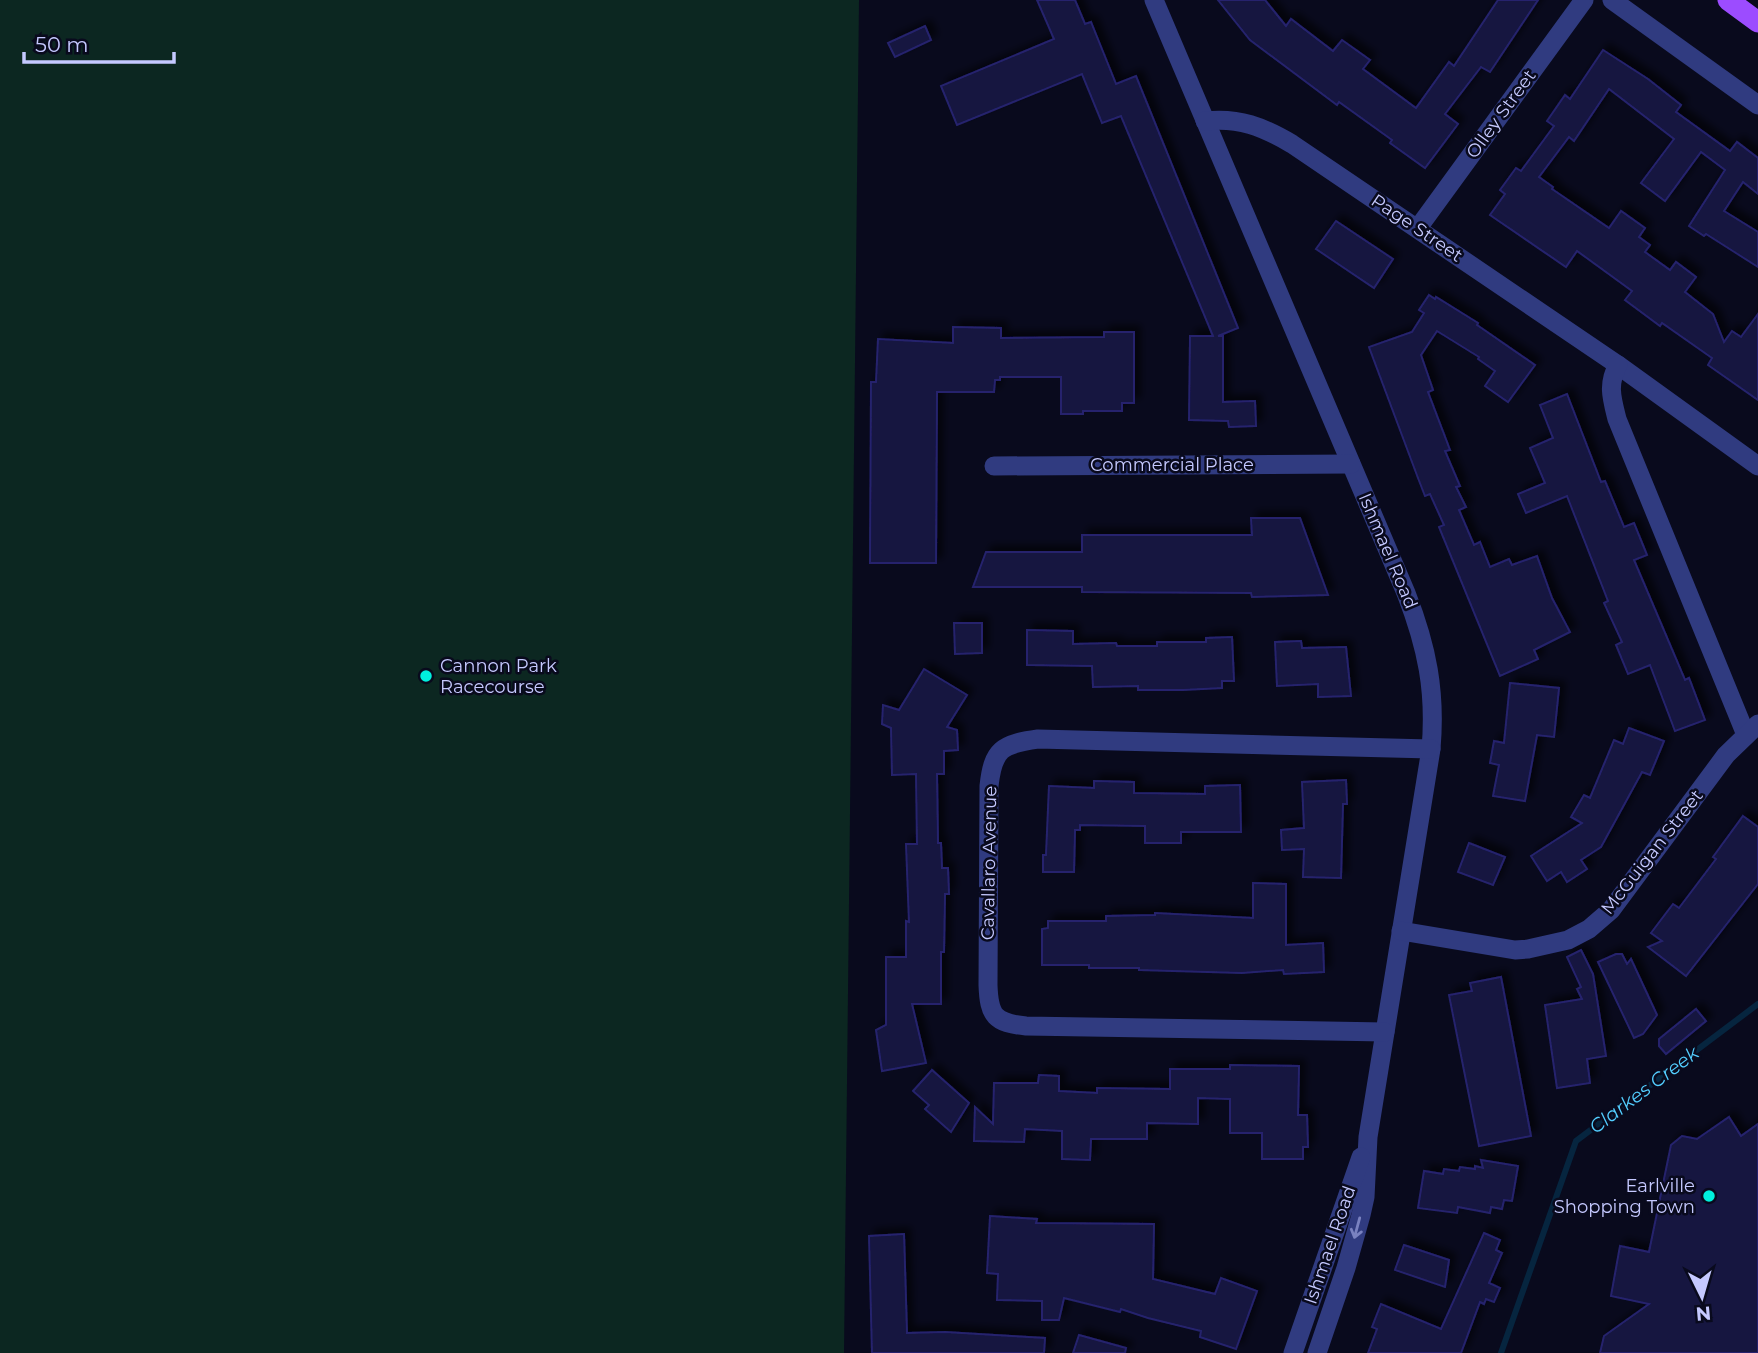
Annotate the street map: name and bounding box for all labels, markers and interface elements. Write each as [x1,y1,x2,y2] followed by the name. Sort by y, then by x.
[24,21,175,65] scale bar
[35,32,89,57] text: 50 m
[1461,65,1541,163] street label: Olley Street
[1367,189,1467,267] street label: Page Street
[1090,454,1254,476] street label: Commercial Place
[1354,490,1422,612] street label: Ishmael Road
[440,655,557,698] place label: Cannon Park Racecourse
[418,668,434,684] marker: Cannon Park Racecourse
[1596,785,1708,919] street label: McGuigan Street
[977,786,1001,940] street label: Cavallaro Avenue
[1585,1041,1704,1139] water label: Clarkes Creek
[1554,1175,1695,1218] place label: Earlville Shopping Town
[1299,1183,1361,1307] street label: Ishmael Road
[1701,1188,1717,1204] marker: Earlville Shopping Town
[1350,1217,1363,1239] one-way arrow
[1667,1262,1737,1332] north arrow
[1695,1301,1712,1326] text: N

